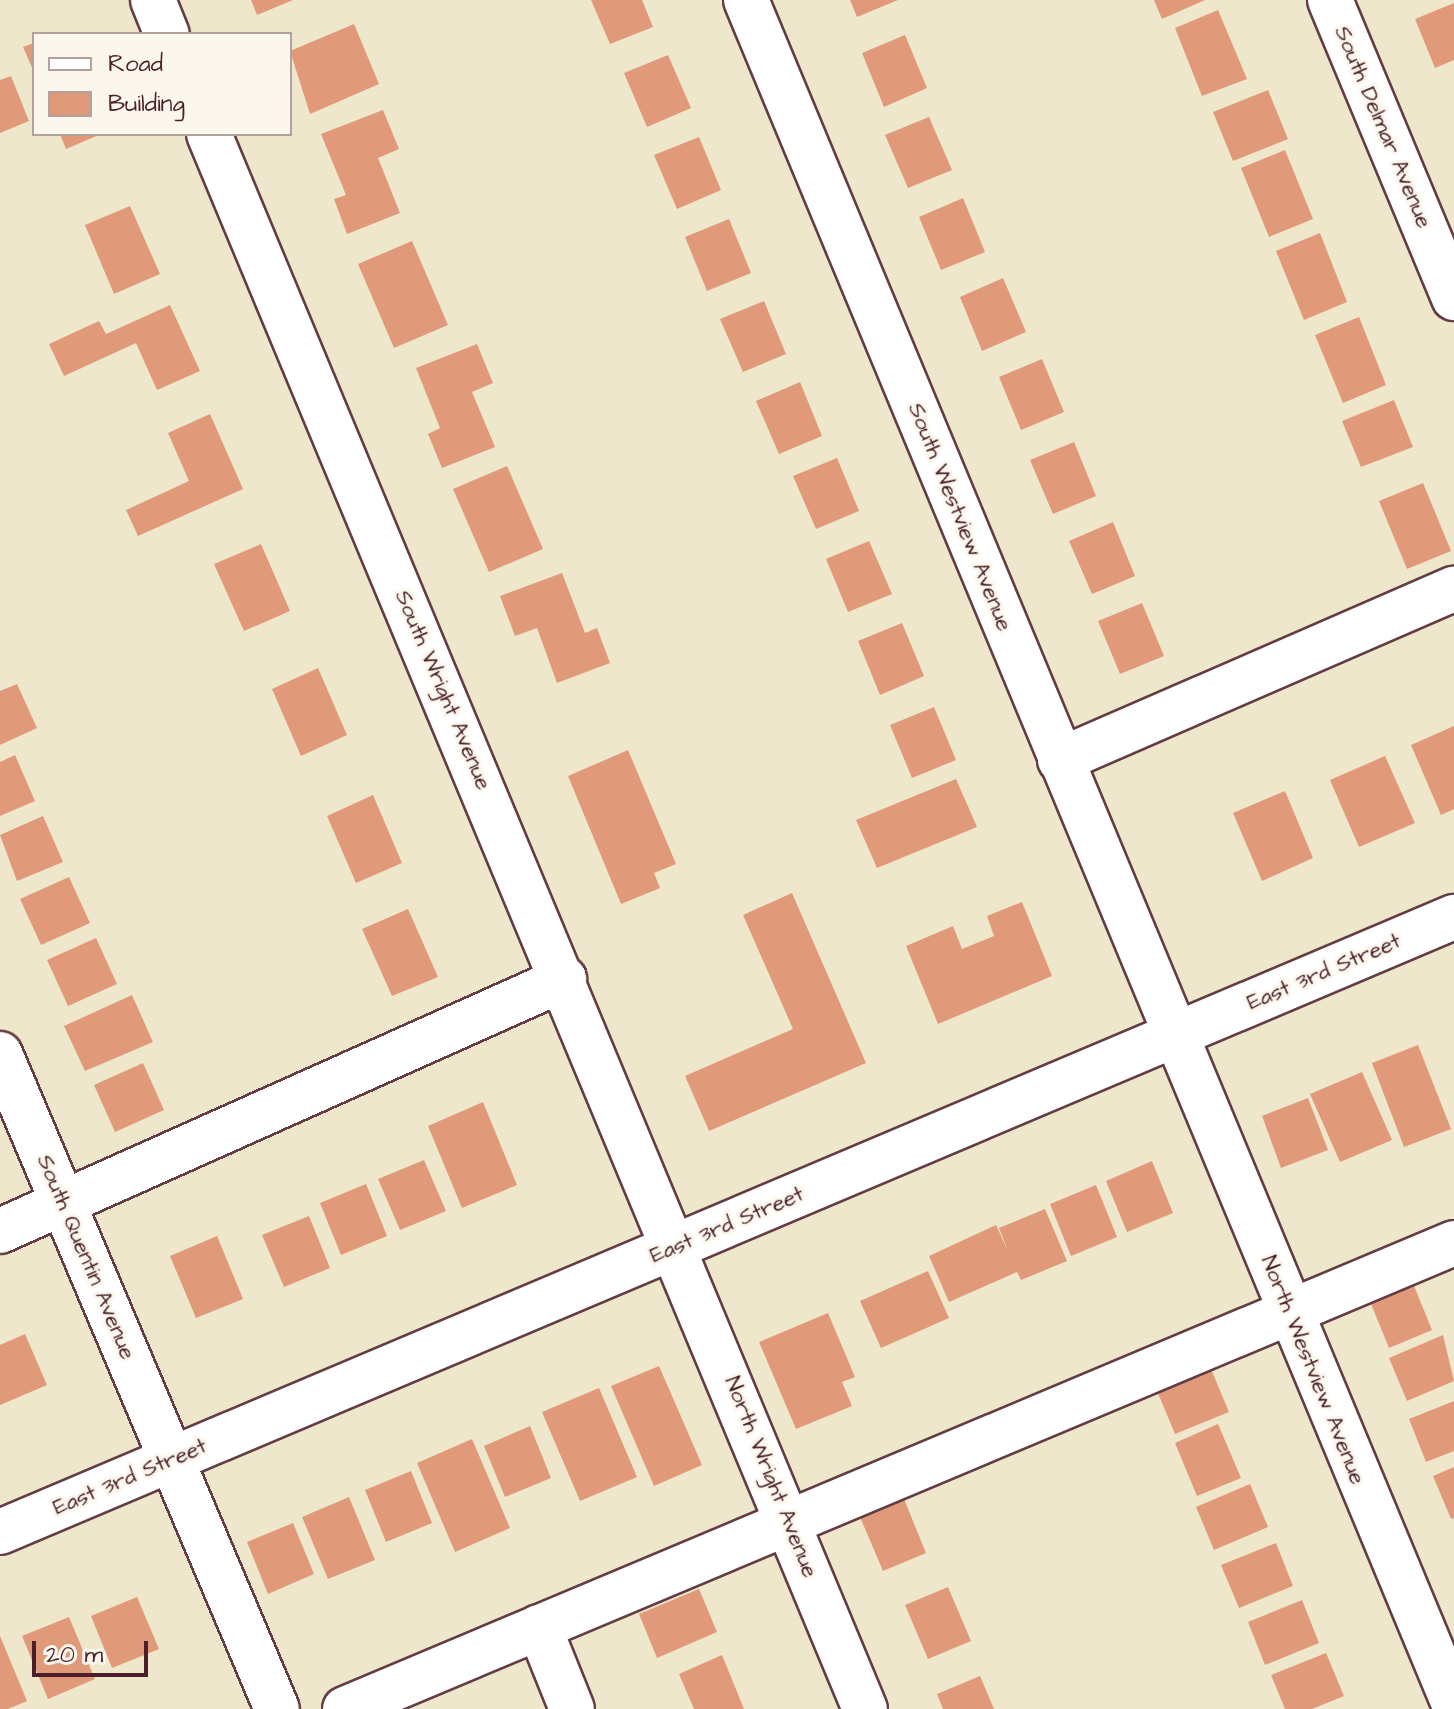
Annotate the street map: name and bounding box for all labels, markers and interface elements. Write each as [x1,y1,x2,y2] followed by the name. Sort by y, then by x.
[1329,22,1437,232] street label: South Delmar Avenue
[32,32,292,136] legend
[108,47,163,81] text: Road
[108,87,185,121] text: Building
[902,399,1018,635] street label: South Westview Avenue
[389,586,497,794] street label: South Wright Avenue
[1243,928,1405,1016] street label: East 3rd Street
[31,1151,141,1363] street label: South Quentin Avenue
[646,1181,808,1269] street label: East 3rd Street
[1255,1252,1371,1488] street label: North Westview Avenue
[719,1373,823,1581] street label: North Wright Avenue
[49,1433,211,1521] street label: East 3rd Street
[36,1625,152,1675] scale bar
[46,1638,103,1672] text: 20 m

